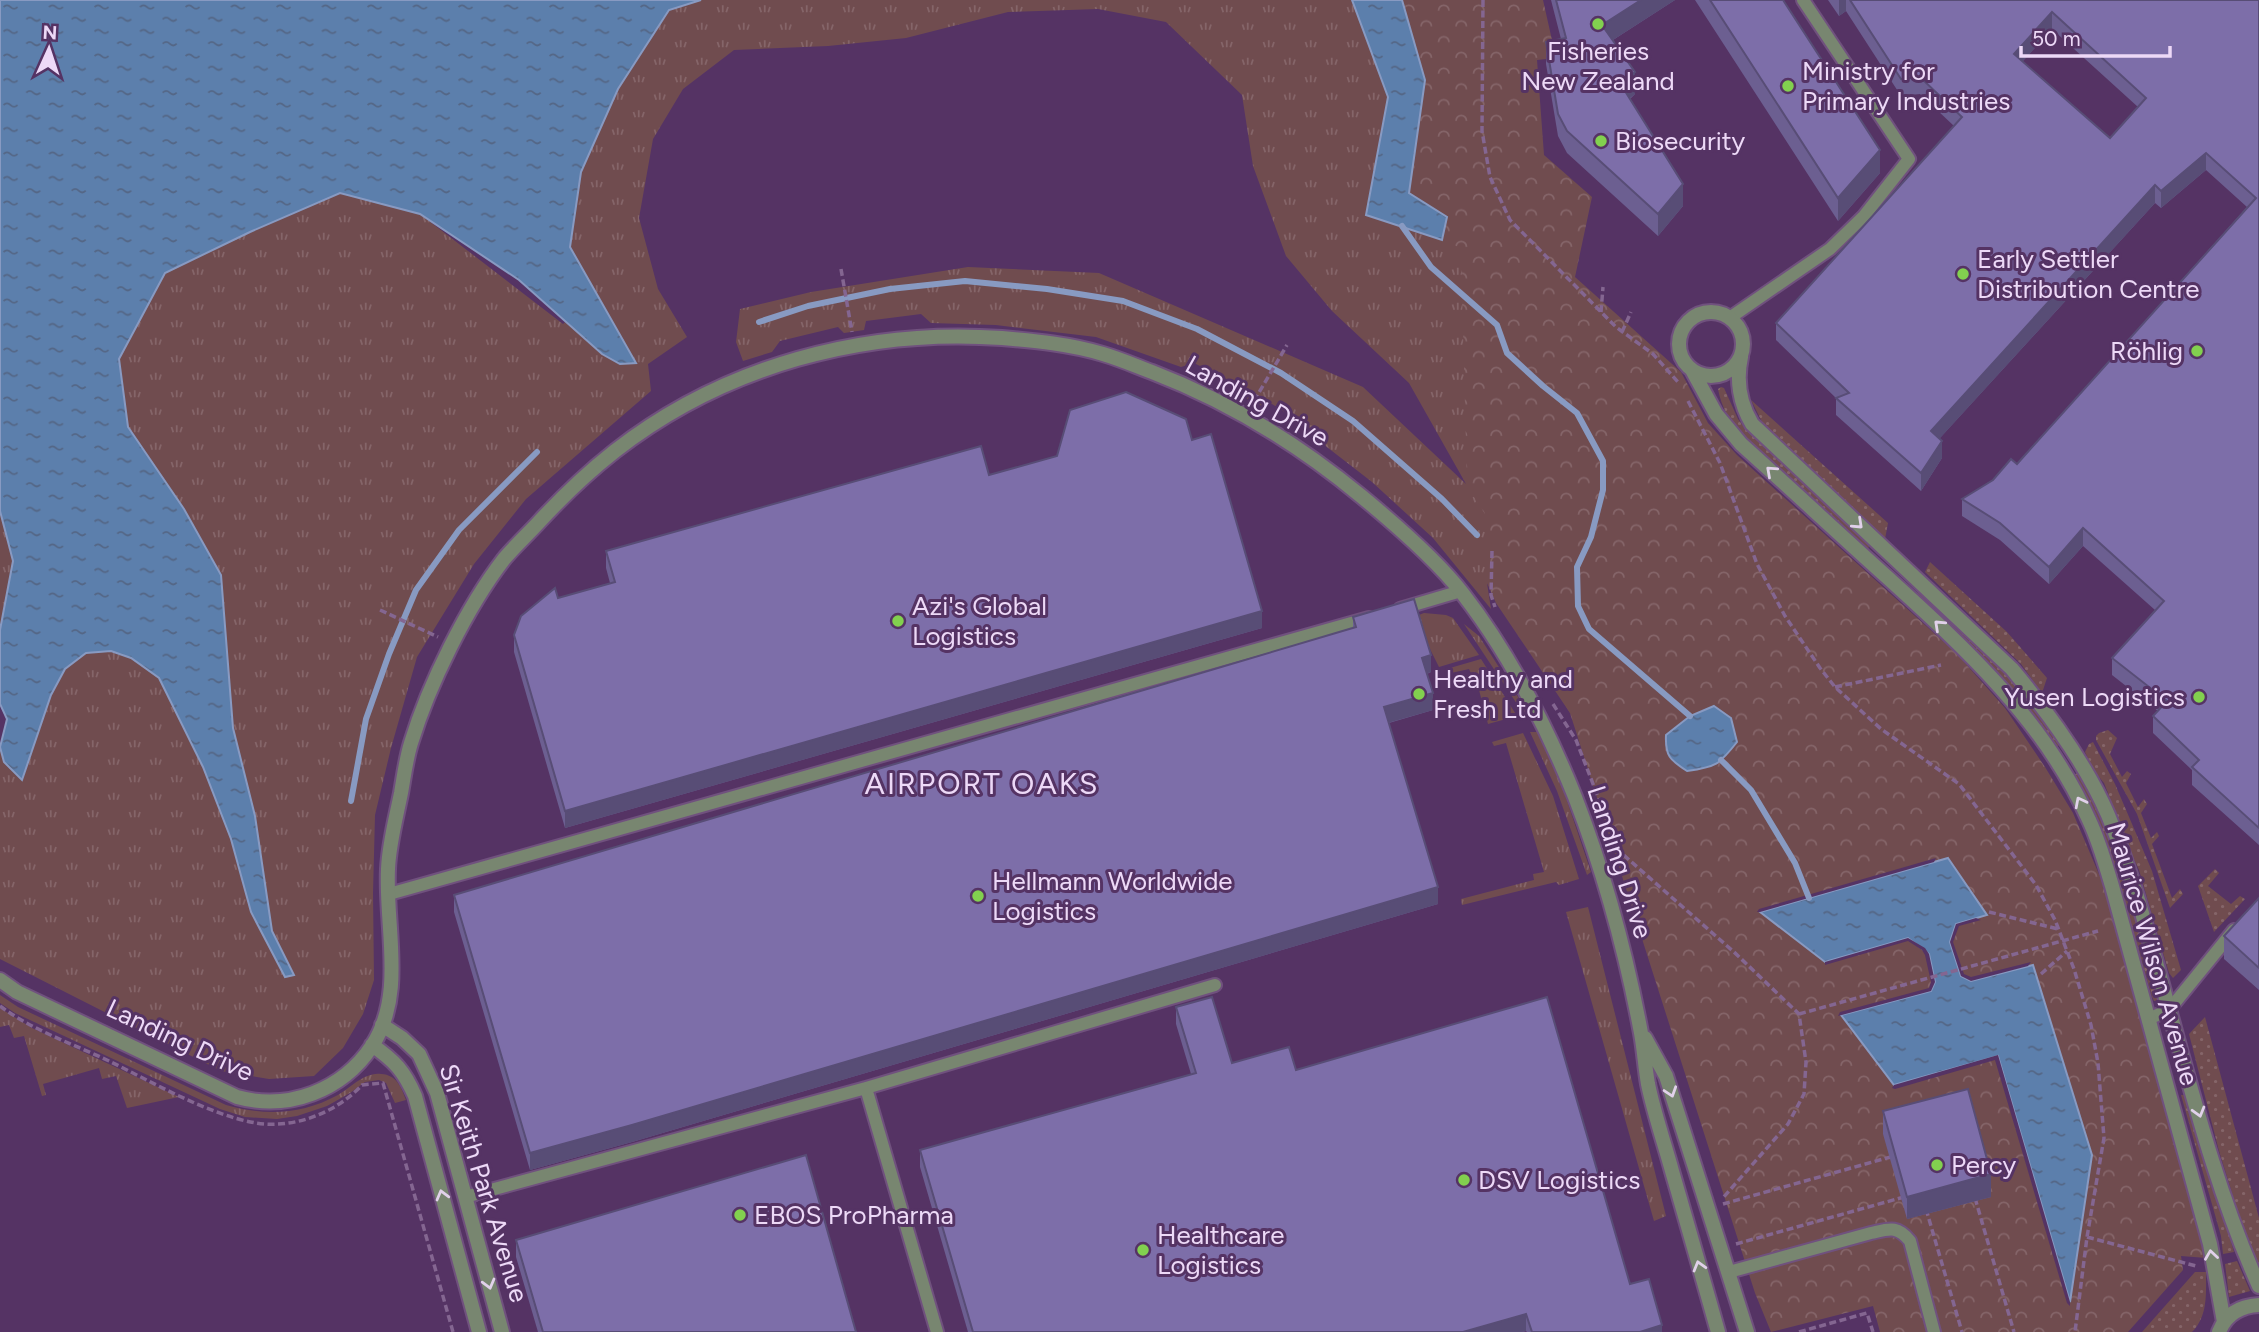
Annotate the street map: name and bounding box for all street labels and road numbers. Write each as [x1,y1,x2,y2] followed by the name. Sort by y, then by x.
[1180,348,1334,454] street label: Landing Drive
[1580,782,1660,942] street label: Landing Drive
[2100,819,2206,1089] street label: Maurice Wilson Avenue
[101,992,259,1088] street label: Landing Drive
[432,1060,536,1306] street label: Sir Keith Park Avenue

